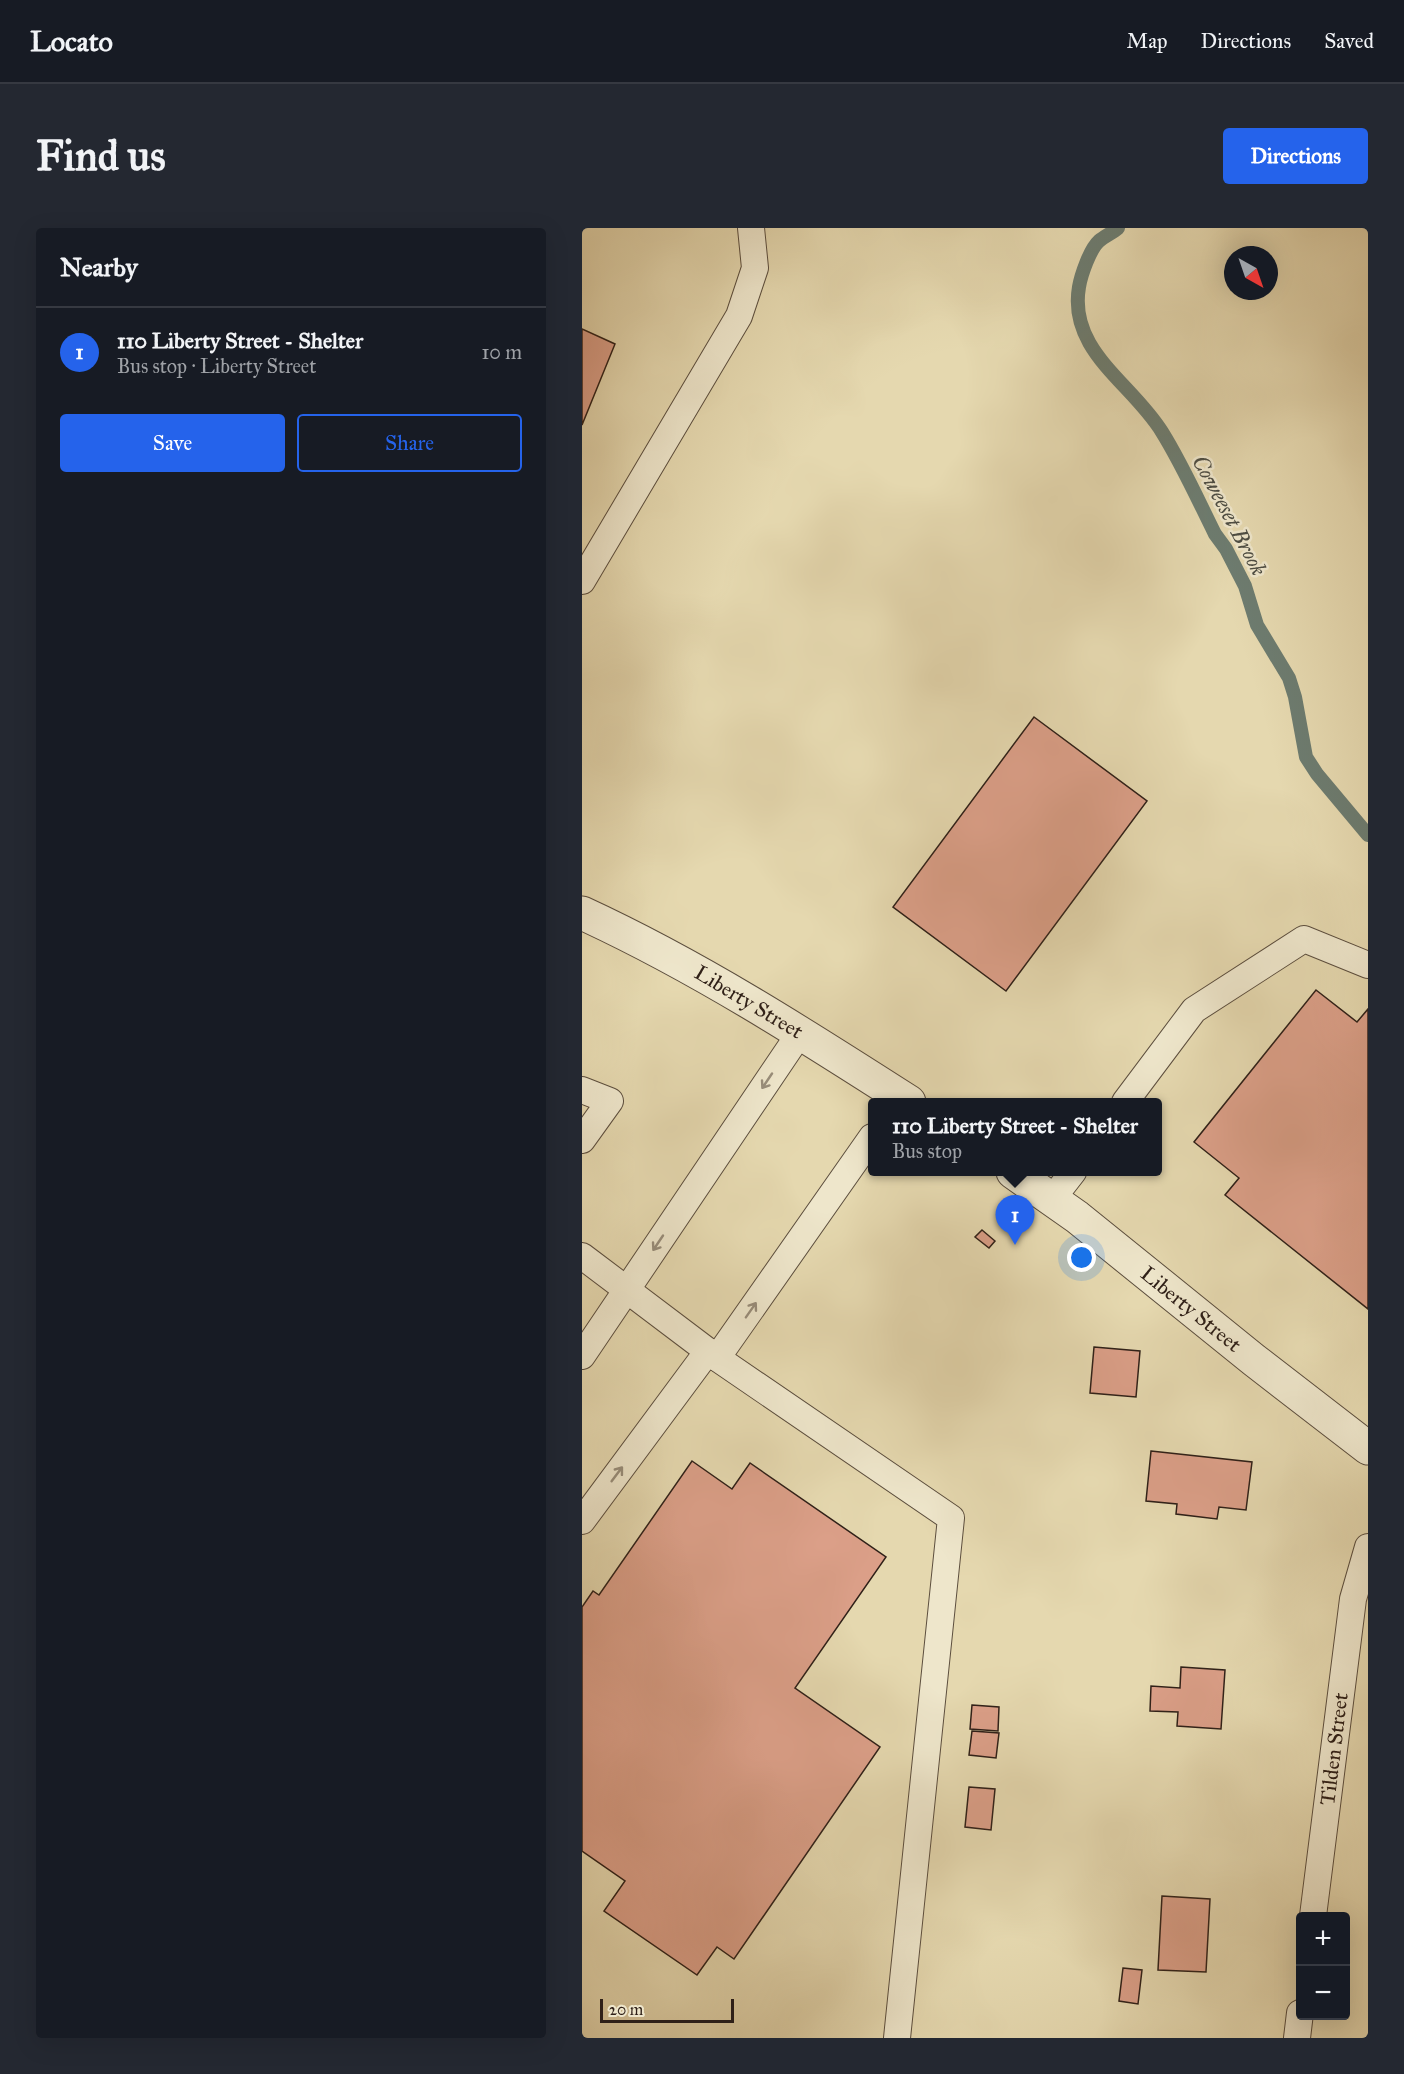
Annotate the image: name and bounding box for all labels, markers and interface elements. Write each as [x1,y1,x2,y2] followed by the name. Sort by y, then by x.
[30,24,113,59] text: Locato
[1127,28,1168,54] text: Map
[1201,28,1291,54] text: Directions
[1324,28,1374,54] text: Saved
[1223,128,1368,184] button: Directions
[36,130,166,182] text: Find us
[1224,246,1278,300] north arrow
[60,251,138,283] text: Nearby
[117,327,363,354] text: 110 Liberty Street - Shelter
[76,340,83,364] text: 1
[481,340,522,364] text: 10 m
[117,354,316,378] text: Bus stop · Liberty Street
[60,414,285,472] button: Save
[297,414,522,472] button: Share
[1186,450,1273,580] water label: Coweeset Brook
[690,959,808,1045] street label: Liberty Street
[761,1073,773,1089] one-way arrow
[868,1098,1162,1176] popup
[892,1112,1138,1139] text: 110 Liberty Street - Shelter
[892,1139,962,1163] text: Bus stop
[996,1196,1034,1245] pin: 1
[652,1234,664,1251] one-way arrow
[1067,1243,1096,1272] your location
[1135,1261,1247,1358] street label: Liberty Street
[745,1302,757,1318] one-way arrow
[611,1467,623,1483] one-way arrow
[1314,1691,1354,1807] street label: Tilden Street
[1296,1912,1350,2020] map controls
[1296,1912,1350,1966] button: +
[1296,1966,1350,2020] button: −
[600,1996,734,2024] scale bar
[609,2000,643,2019] text: 20 m

